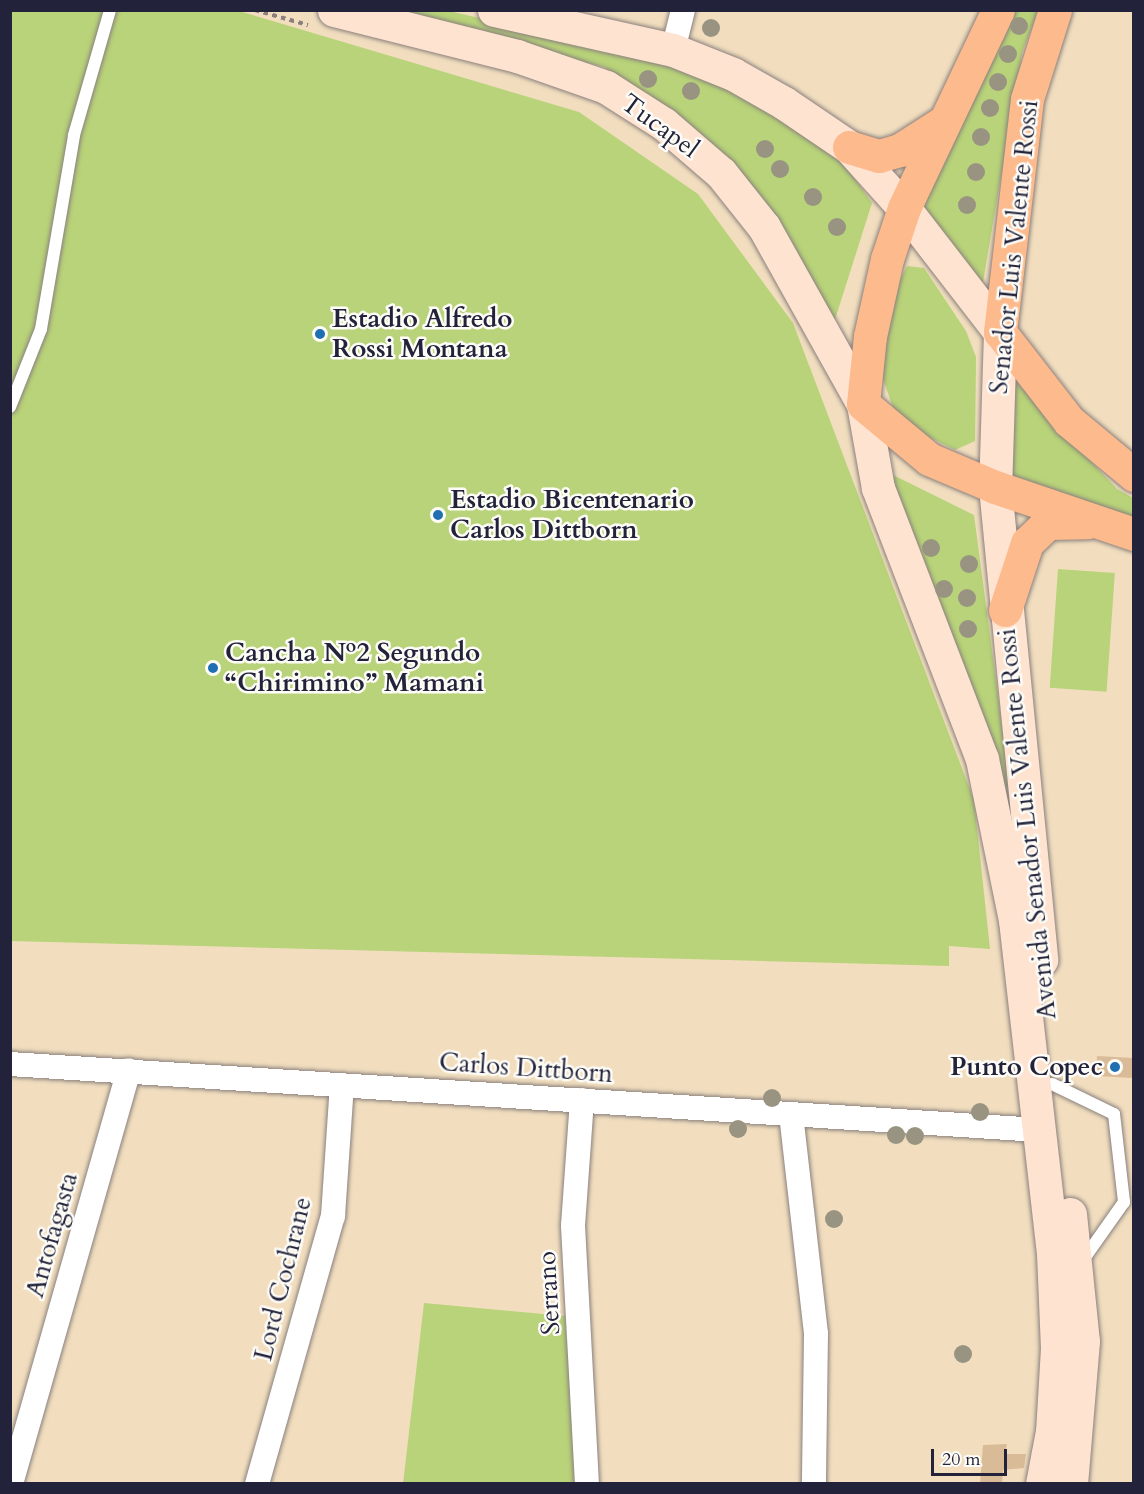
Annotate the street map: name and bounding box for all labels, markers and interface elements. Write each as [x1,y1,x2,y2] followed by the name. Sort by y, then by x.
[615,87,705,165] street label: Tucapel
[983,98,1045,396] street label: Senador Luis Valente Rossi
[332,303,512,364] place label: Estadio Alfredo Rossi Montana
[313,327,327,341] marker: Estadio Alfredo Rossi Montana
[450,484,694,546] place label: Estadio Bicentenario Carlos Dittborn
[431,508,445,522] marker: Estadio Bicentenario Carlos Dittborn
[991,627,1063,1021] street label: Avenida Senador Luis Valente Rossi
[225,637,484,698] place label: Cancha Nº2 Segundo “Chirimino” Mamani
[206,661,220,675] marker: Cancha Nº2 Segundo “Chirimino” Mamani
[438,1046,614,1090] street label: Carlos Dittborn
[950,1051,1103,1083] place label: Punto Copec
[1108,1060,1122,1074] marker: Punto Copec
[19,1169,85,1301] street label: Antofagasta
[248,1194,318,1364] street label: Lord Cochrane
[531,1250,567,1336] street label: Serrano
[934,1437,1010,1475] scale bar
[942,1447,981,1472] text: 20 m

